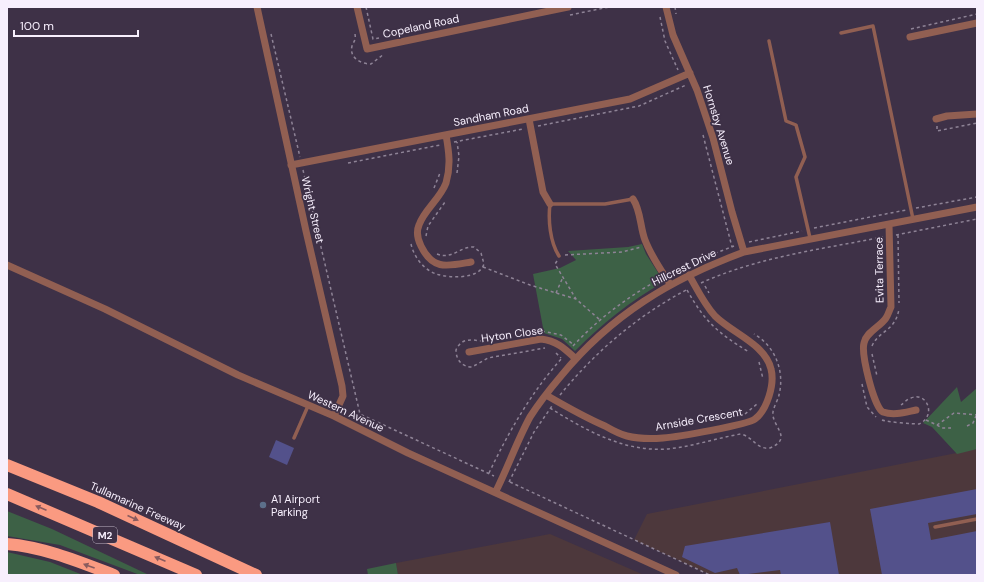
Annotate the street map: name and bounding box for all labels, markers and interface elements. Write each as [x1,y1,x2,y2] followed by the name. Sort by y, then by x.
[382,11,461,41] street label: Copeland Road
[14,12,138,38] scale bar
[20,18,54,34] text: 100 m
[700,83,738,167] street label: Hornsby Avenue
[452,101,530,129] street label: Sandham Road
[299,175,327,245] street label: Wright Street
[871,237,887,303] street label: Evita Terrace
[649,245,719,289] street label: Hillcrest Drive
[480,323,544,345] street label: Hyton Close
[306,387,386,435] street label: Western Avenue
[654,404,744,434] street label: Arnside Crescent
[88,479,188,533] street label: Tullamarine Freeway
[271,492,320,519] place label: A1 Airport Parking
[258,500,268,510] marker: A1 Airport Parking
[35,505,46,511] one-way arrow
[128,515,139,521] one-way arrow
[93,527,117,543] road number: M2
[154,555,166,561] one-way arrow
[83,562,95,568] one-way arrow

